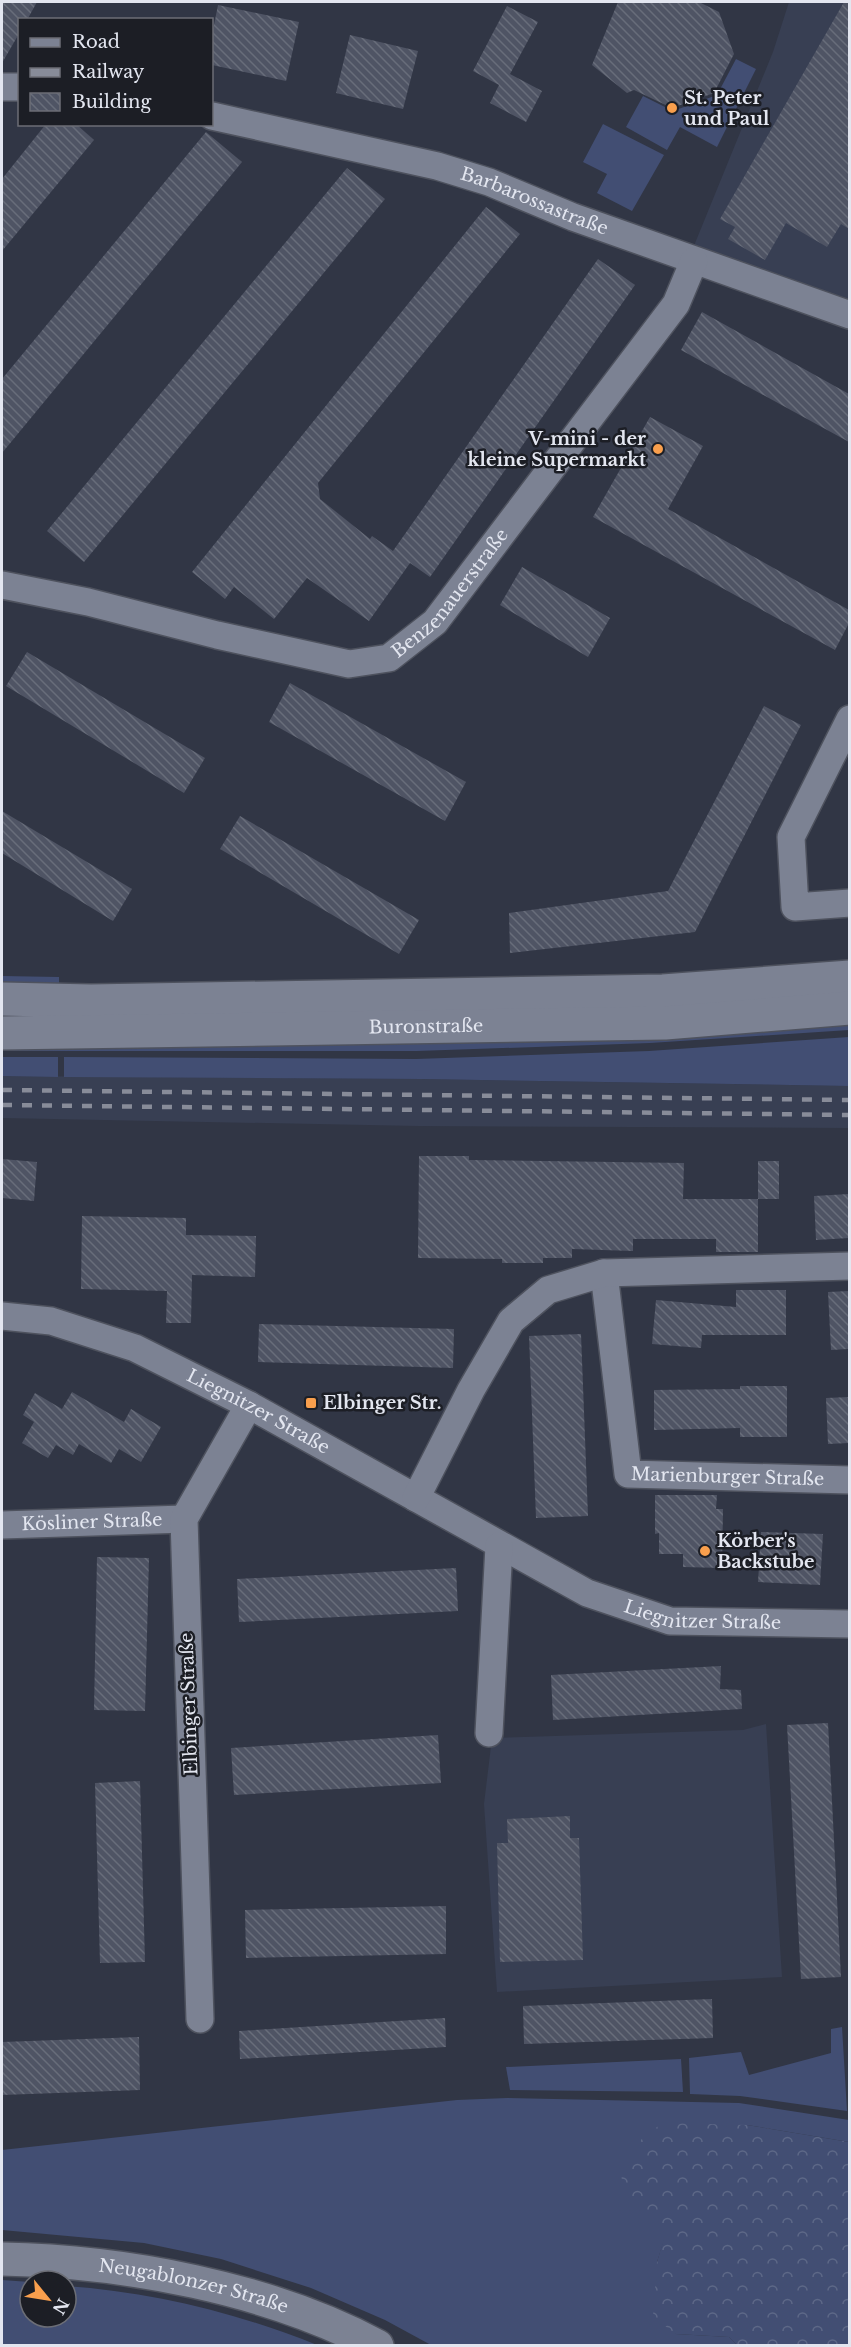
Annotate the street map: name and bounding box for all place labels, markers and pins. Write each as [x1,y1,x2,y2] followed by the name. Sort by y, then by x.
[684,87,770,130] place label: St. Peter und Paul
[665,101,679,115] marker: St. Peter und Paul
[468,428,646,471] place label: V-mini - der kleine Supermarkt
[651,442,665,456] marker: V-mini - der kleine Supermarkt
[323,1392,442,1414] place label: Elbinger Str.
[304,1396,318,1410] marker: Elbinger Str.
[717,1530,814,1573] place label: Körber's Backstube
[698,1544,712,1558] marker: Körber's Backstube

